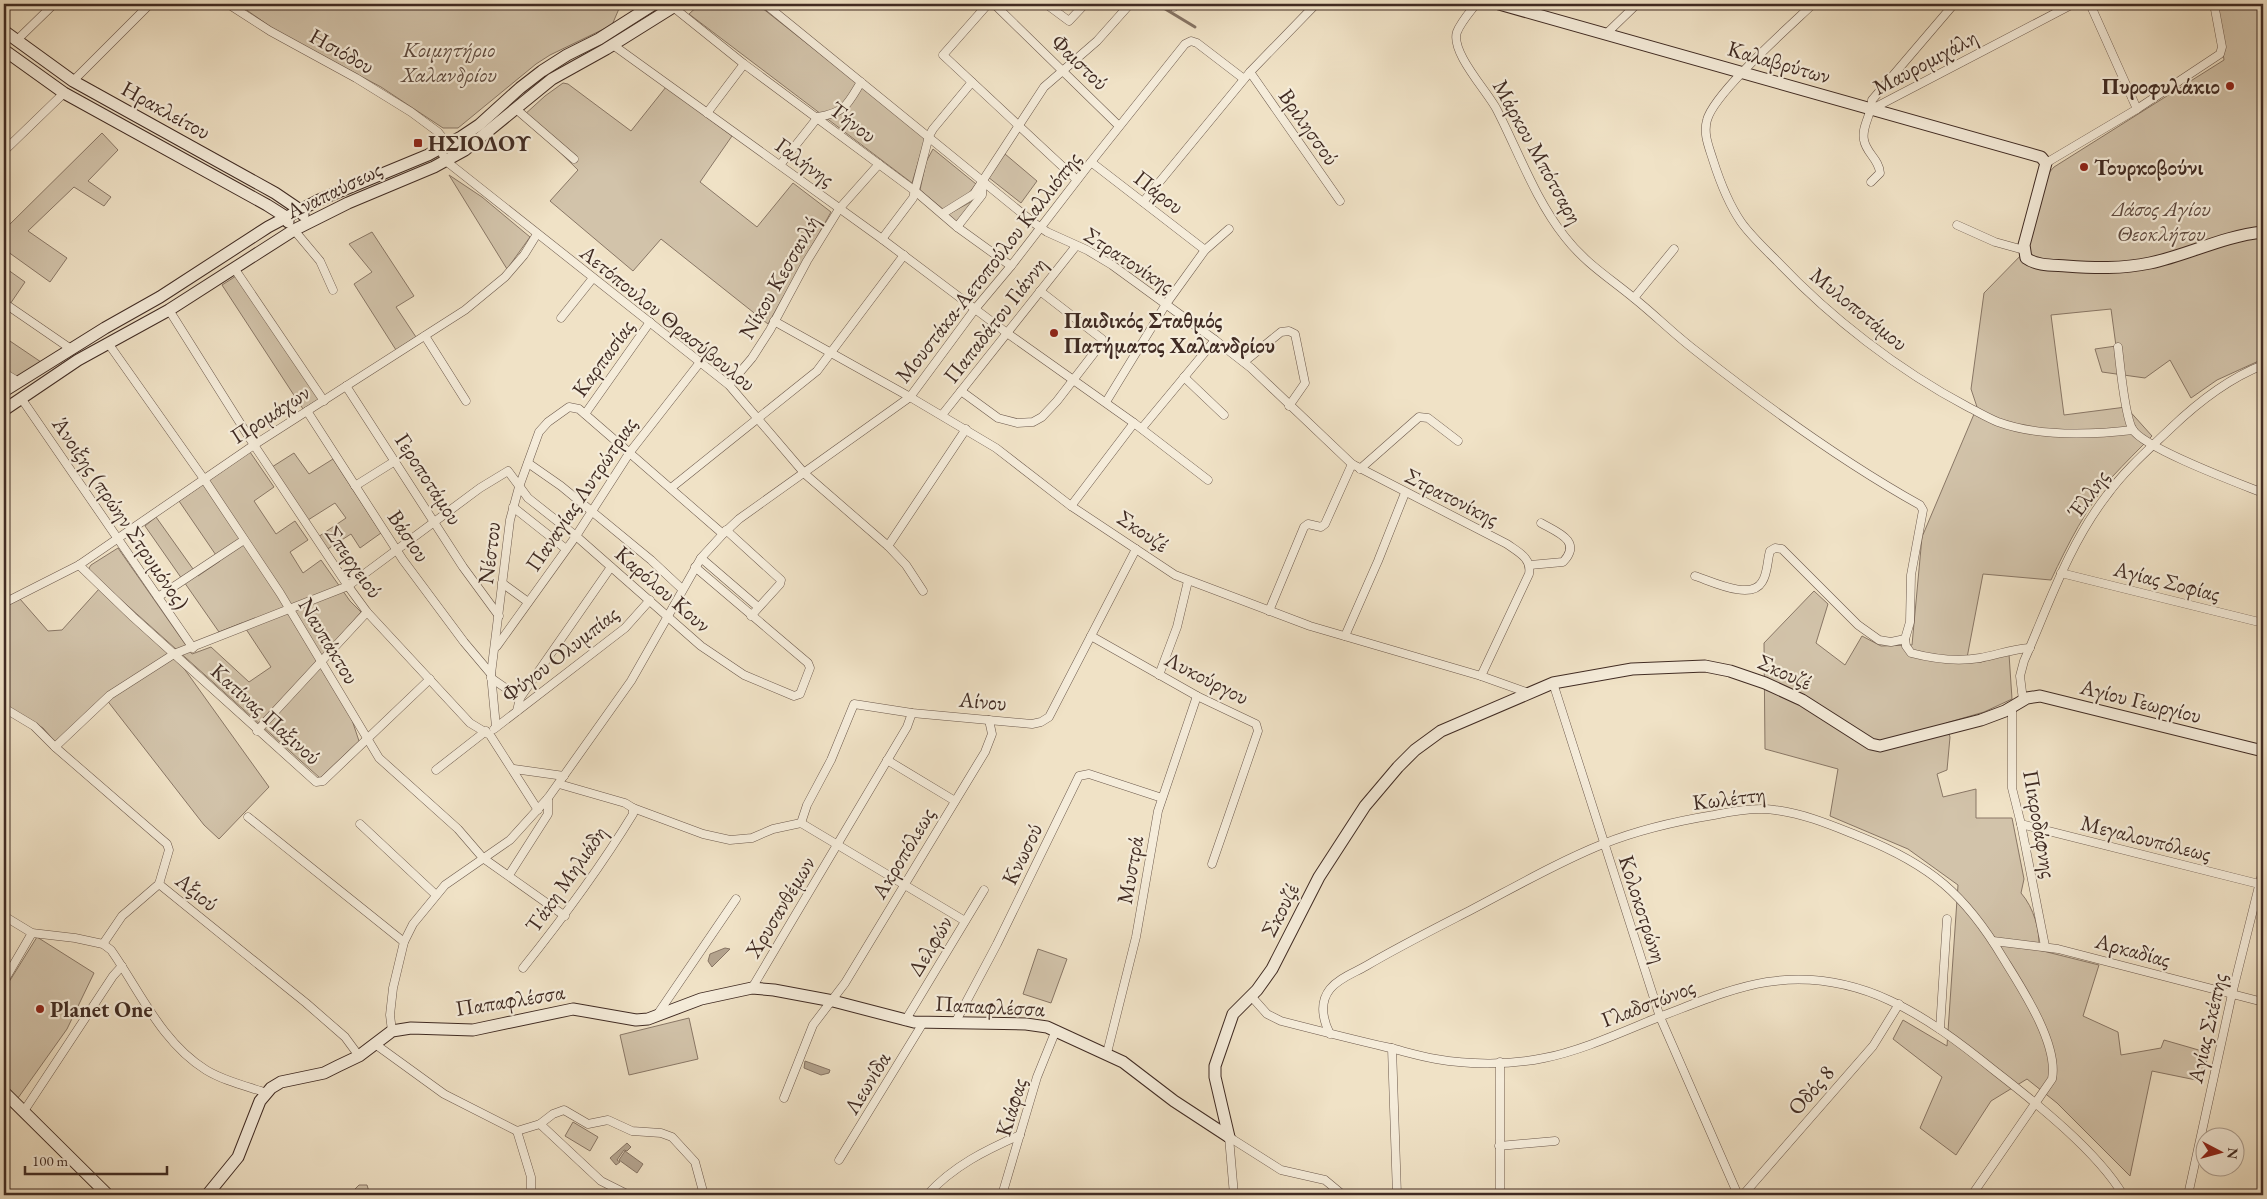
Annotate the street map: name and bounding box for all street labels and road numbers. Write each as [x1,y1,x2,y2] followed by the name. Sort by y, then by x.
[304,21,380,81] street label: Ησιόδου
[1868,22,1982,102] street label: Μαυρομιχάλη
[1045,27,1115,97] street label: Φαιστού
[1724,34,1834,91] street label: Καλαβρύτων
[116,74,216,146] street label: Ηρακλείτου
[1486,74,1590,230] street label: Μάρκου Μπότσαρη
[1272,83,1346,171] street label: Βριλησσού
[823,95,883,149] street label: Τήνου
[770,131,840,193] street label: Γαλήνης
[889,145,1087,389] street label: Μουστάκα-Αετοπούλου Καλλιόπης
[281,154,387,226] street label: Αναπαύσεως
[1128,163,1190,221] street label: Πάρου
[732,210,826,344] street label: Νίκου Κεσσανλή
[1079,220,1179,300] street label: Στρατονίκης
[573,238,762,398] street label: Αετόπουλου Θρασύβουλου
[937,251,1053,389] street label: Παπαδάτου Γιάννη
[1804,261,1914,357] street label: Μυλοποτάμου
[565,313,641,403] street label: Καρπασίας
[225,378,315,450] street label: Προμάχων
[45,410,196,615] street label: Άνοιξης (πρώην Στρυμόνος)
[519,411,643,577] street label: Παναγίας Λυτρώτριας
[388,427,470,531] street label: Γεροποτάμου
[1400,461,1504,533] street label: Στρατονίκης
[2060,464,2116,524] street label: Έλλης
[1111,503,1175,559] street label: Σκουζέ
[381,504,437,568] street label: Βάσιου
[319,520,389,604] street label: Σπερχειού
[471,520,507,586] street label: Νέστου
[609,539,717,639] street label: Καρόλου Κουν
[2110,554,2223,608] street label: Αγίας Σοφίας
[292,592,366,690] street label: Ναυπάκτου
[496,599,624,709] street label: Φύγου Ολυμπίας
[1159,644,1254,711] street label: Λυκούργου
[1753,647,1817,697] street label: Σκουζέ
[205,657,327,771] street label: Κατίνας Παξινού
[2076,672,2205,730] street label: Αγίου Γεωργίου
[957,684,1008,718] street label: Αίνου
[2016,768,2064,880] street label: Πικροδάφνης
[1691,779,1767,817] street label: Κωλέττη
[864,802,942,905] street label: Ακροπόλεως
[2078,808,2214,868] street label: Μεγαλουπόλεως
[995,818,1049,890] street label: Κνωσού
[518,820,614,938] street label: Τάκη Μηλιάδη
[1110,833,1150,906] street label: Μυστρά
[738,851,822,964] street label: Χρυσανθέμων
[1612,851,1674,967] street label: Κολοκοτρώνη
[169,865,224,918] street label: Αξιού
[1254,878,1306,942] street label: Σκουζέ
[901,910,959,982] street label: Δελφών
[2091,926,2174,974] street label: Αρκαδίας
[2180,970,2234,1087] street label: Αγίας Σκέπης
[1597,972,1699,1034] street label: Γλαδστώνος
[453,977,568,1023] street label: Παπαφλέσσα
[934,989,1047,1023] street label: Παπαφλέσσα
[836,1045,898,1121] street label: Λεωνίδα
[1781,1059,1841,1121] street label: Οδός 8
[988,1074,1034,1140] street label: Κιάφας

